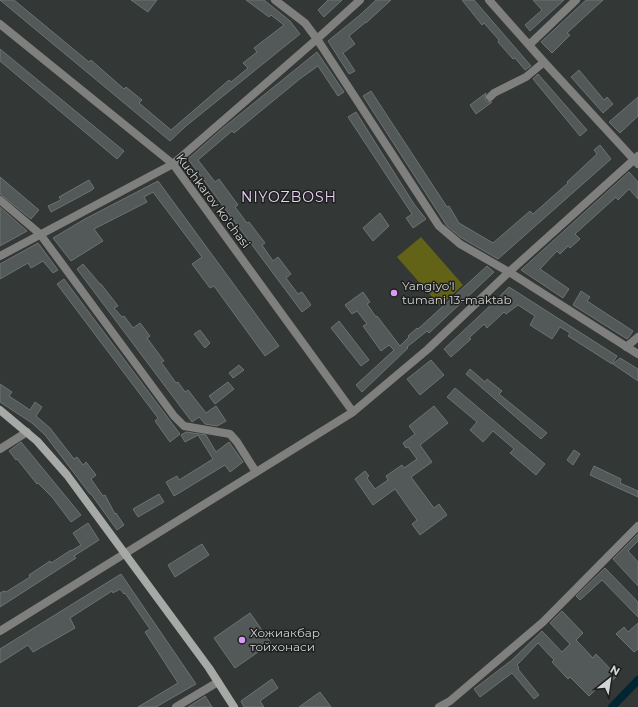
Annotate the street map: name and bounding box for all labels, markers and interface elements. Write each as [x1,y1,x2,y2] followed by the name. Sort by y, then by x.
[173,151,254,251] street label: Kuchkarov ko'chasi
[241,188,337,206] district label: NIYOZBOSH
[402,278,512,307] place label: Yangiyo'l tumani 13-maktab
[389,288,399,298] marker: Yangiyo'l tumani 13-maktab
[250,625,320,654] place label: Хожиакбар тойхонаси
[237,635,247,645] marker: Хожиакбар тойхонаси
[590,659,630,699] north arrow
[608,662,622,679] text: N

